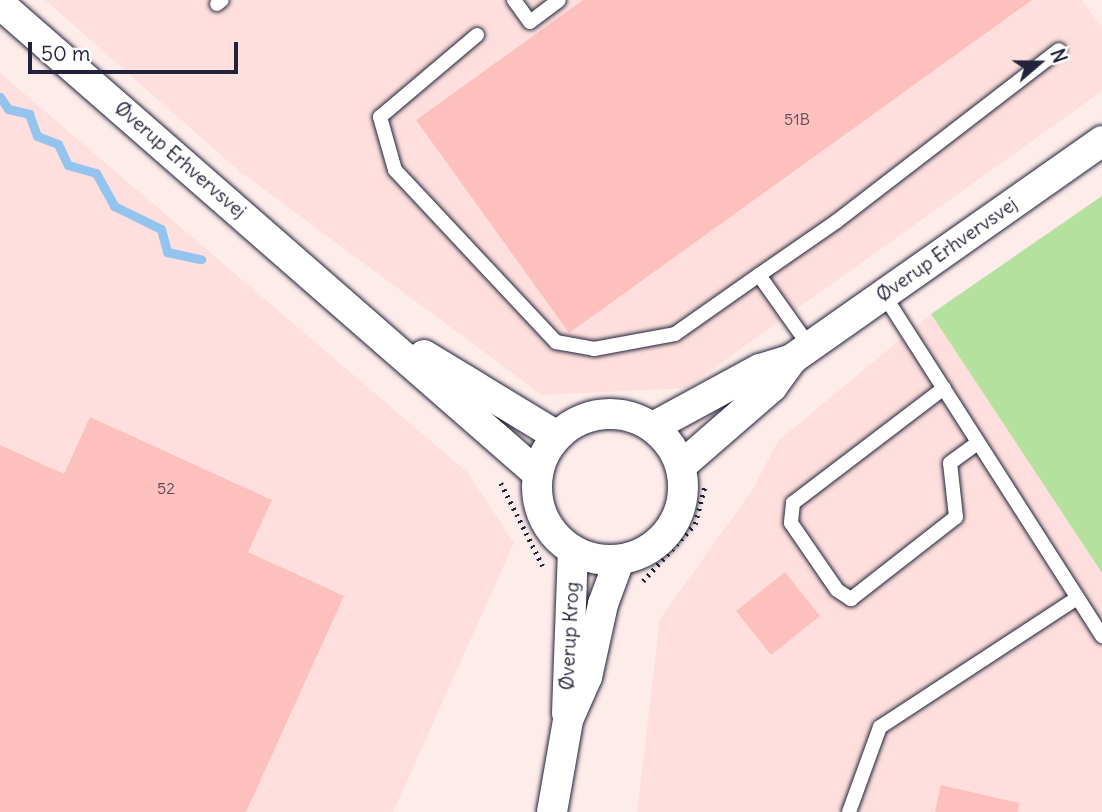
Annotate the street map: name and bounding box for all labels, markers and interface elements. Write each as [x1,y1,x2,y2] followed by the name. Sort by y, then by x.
[32,28,242,72] scale bar
[1004,28,1074,98] north arrow
[41,40,90,67] text: 50 m
[1045,46,1072,66] text: N
[110,97,250,223] street label: Øverup Erhvervsvej
[784,109,810,129] house number: 51B
[872,193,1022,307] street label: Øverup Erhvervsvej
[157,478,175,498] house number: 52
[556,581,584,691] street label: Øverup Krog

